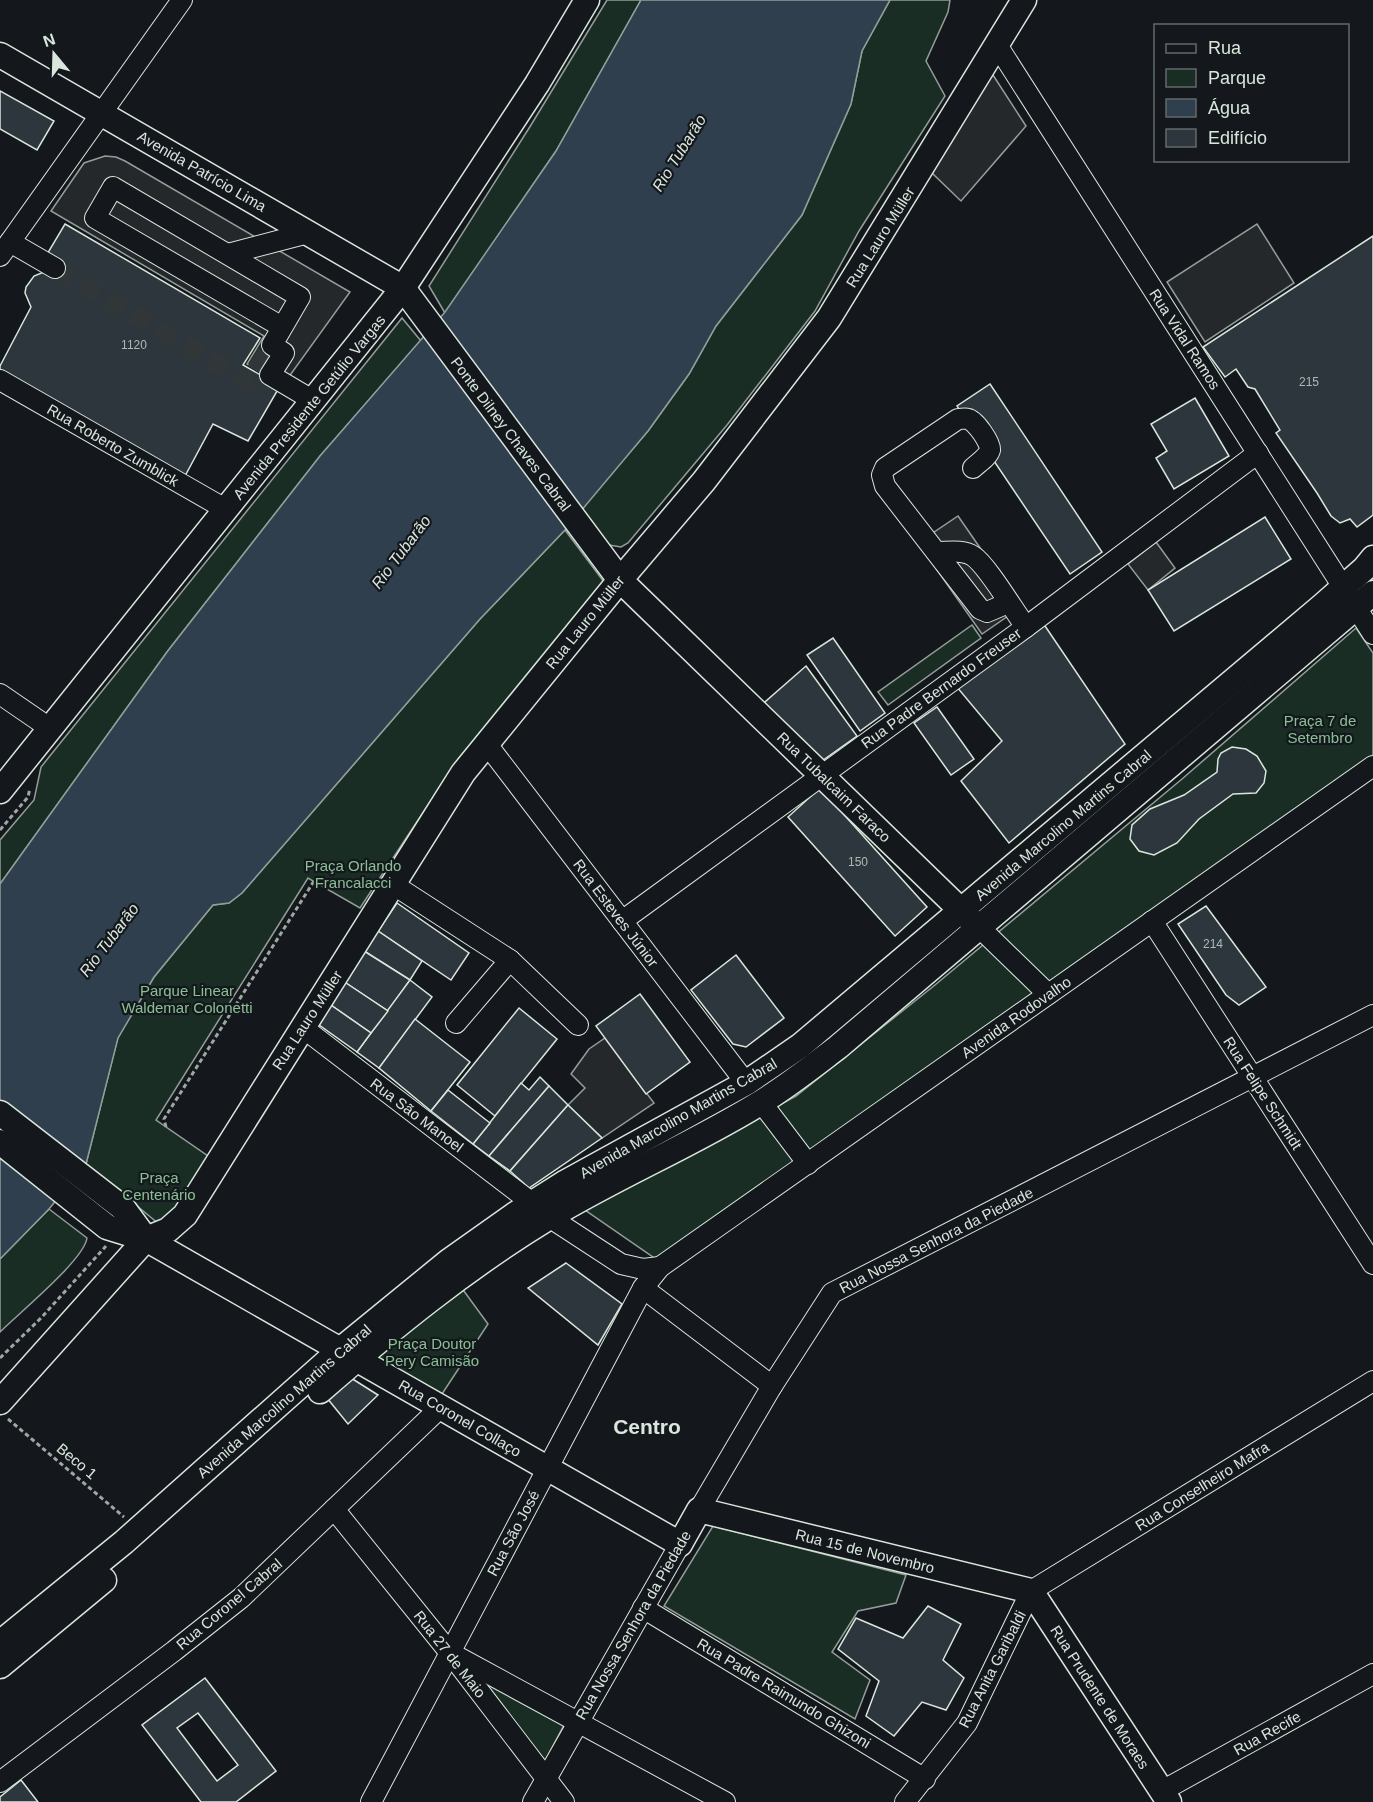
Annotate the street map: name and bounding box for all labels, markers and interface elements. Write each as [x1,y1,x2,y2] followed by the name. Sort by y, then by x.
[24,24,84,84] north arrow
[1154,24,1349,162] legend
[41,30,58,50] text: N
[1208,38,1242,58] text: Rua
[1208,68,1266,88] text: Parque
[1208,98,1251,118] text: Água
[649,112,709,194] water label: Rio Tubarão
[135,127,270,215] street label: Avenida Patrício Lima
[1208,128,1267,148] text: Edifício
[842,184,918,290] street label: Rua Lauro Müller
[1146,286,1224,392] street label: Rua Vidal Ramos
[229,311,389,503] street label: Avenida Presidente Getúlio Vargas
[121,338,147,352] house number: 1120
[448,354,574,514] street label: Ponte Dilney Chaves Cabral
[1299,375,1319,389] house number: 215
[44,400,182,490] street label: Rua Roberto Zumblick
[368,512,434,592] water label: Rio Tubarão
[542,572,628,672] street label: Rua Lauro Müller
[858,624,1024,752] street label: Rua Padre Bernardo Freuser
[1284,712,1356,746] park label: Praça 7 de Setembro
[774,728,894,846] street label: Rua Tubalcaim Faraco
[971,746,1155,904] street label: Avenida Marcolino Martins Cabral
[848,855,868,869] house number: 150
[570,856,662,970] street label: Rua Esteves Júnior
[305,857,401,891] park label: Praça Orlando Francalacci
[76,900,142,980] water label: Rio Tubarão
[1203,937,1223,951] house number: 214
[269,967,345,1073] street label: Rua Lauro Müller
[958,973,1074,1061] street label: Avenida Rodovalho
[121,982,253,1016] park label: Parque Linear Waldemar Colonetti
[1220,1033,1306,1153] street label: Rua Felipe Schmidt
[576,1054,780,1182] street label: Avenida Marcolino Martins Cabral
[367,1075,467,1155] street label: Rua São Manoel
[122,1169,196,1203] park label: Praça Centenário
[836,1184,1036,1296] street label: Rua Nossa Senhora da Piedade
[194,1321,374,1481] street label: Avenida Marcolino Martins Cabral
[385,1335,479,1369] park label: Praça Doutor Pery Camisão
[396,1376,524,1460] street label: Rua Coronel Collaço
[613,1415,681,1438] district label: Centro
[1132,1438,1272,1534] street label: Rua Conselheiro Mafra
[54,1439,100,1483] street label: Beco 1
[483,1487,543,1579] street label: Rua São José
[794,1526,936,1576] street label: Rua 15 de Novembro
[572,1528,694,1722] street label: Rua Nossa Senhora da Piedade
[173,1555,285,1653] street label: Rua Coronel Cabral
[411,1607,489,1701] street label: Rua 27 de Maio
[955,1608,1029,1730] street label: Rua Anita Garibaldi
[1047,1622,1153,1772] street label: Rua Prudente de Moraes
[694,1634,874,1752] street label: Rua Padre Raimundo Ghizoni
[1230,1708,1304,1758] street label: Rua Recife

